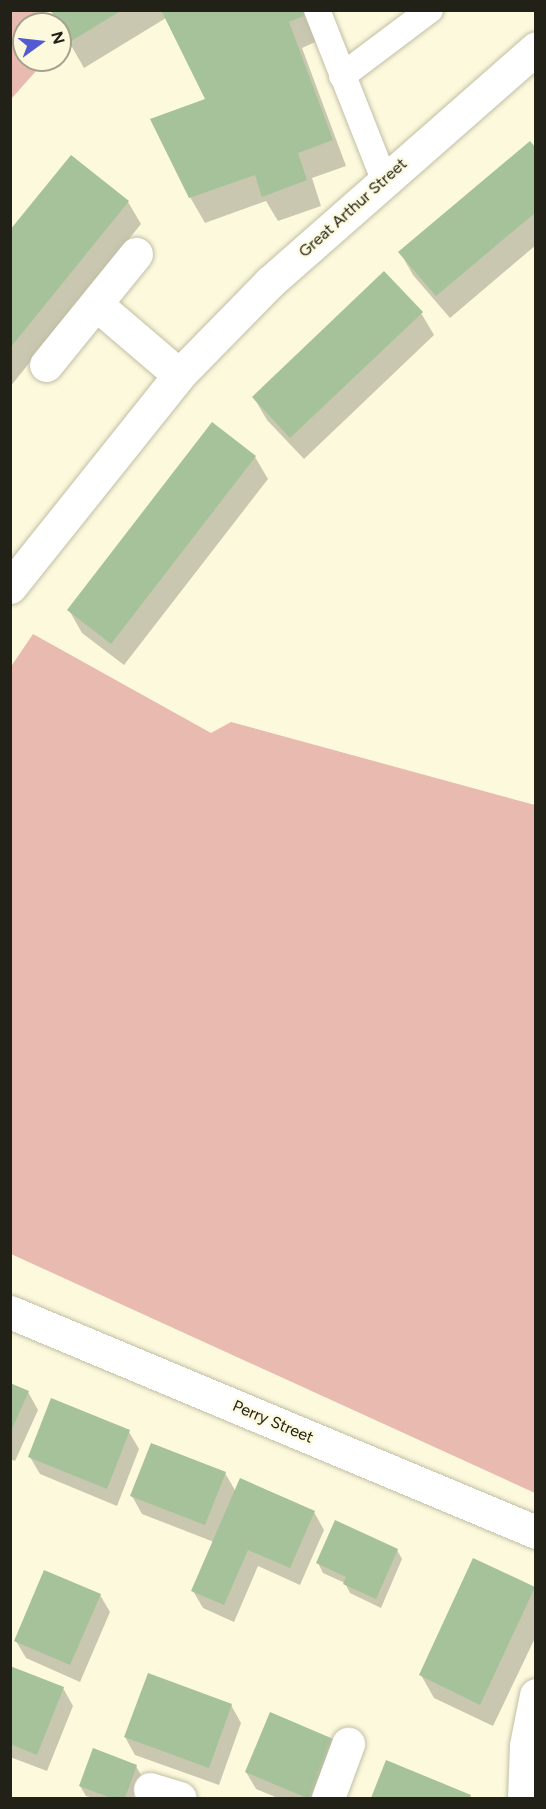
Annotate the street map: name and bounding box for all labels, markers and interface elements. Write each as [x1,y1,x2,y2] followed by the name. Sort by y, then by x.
[12,12,72,72] north arrow
[47,29,69,46] text: N
[295,154,411,262] street label: Great Arthur Street
[230,1396,316,1448] street label: Perry Street

